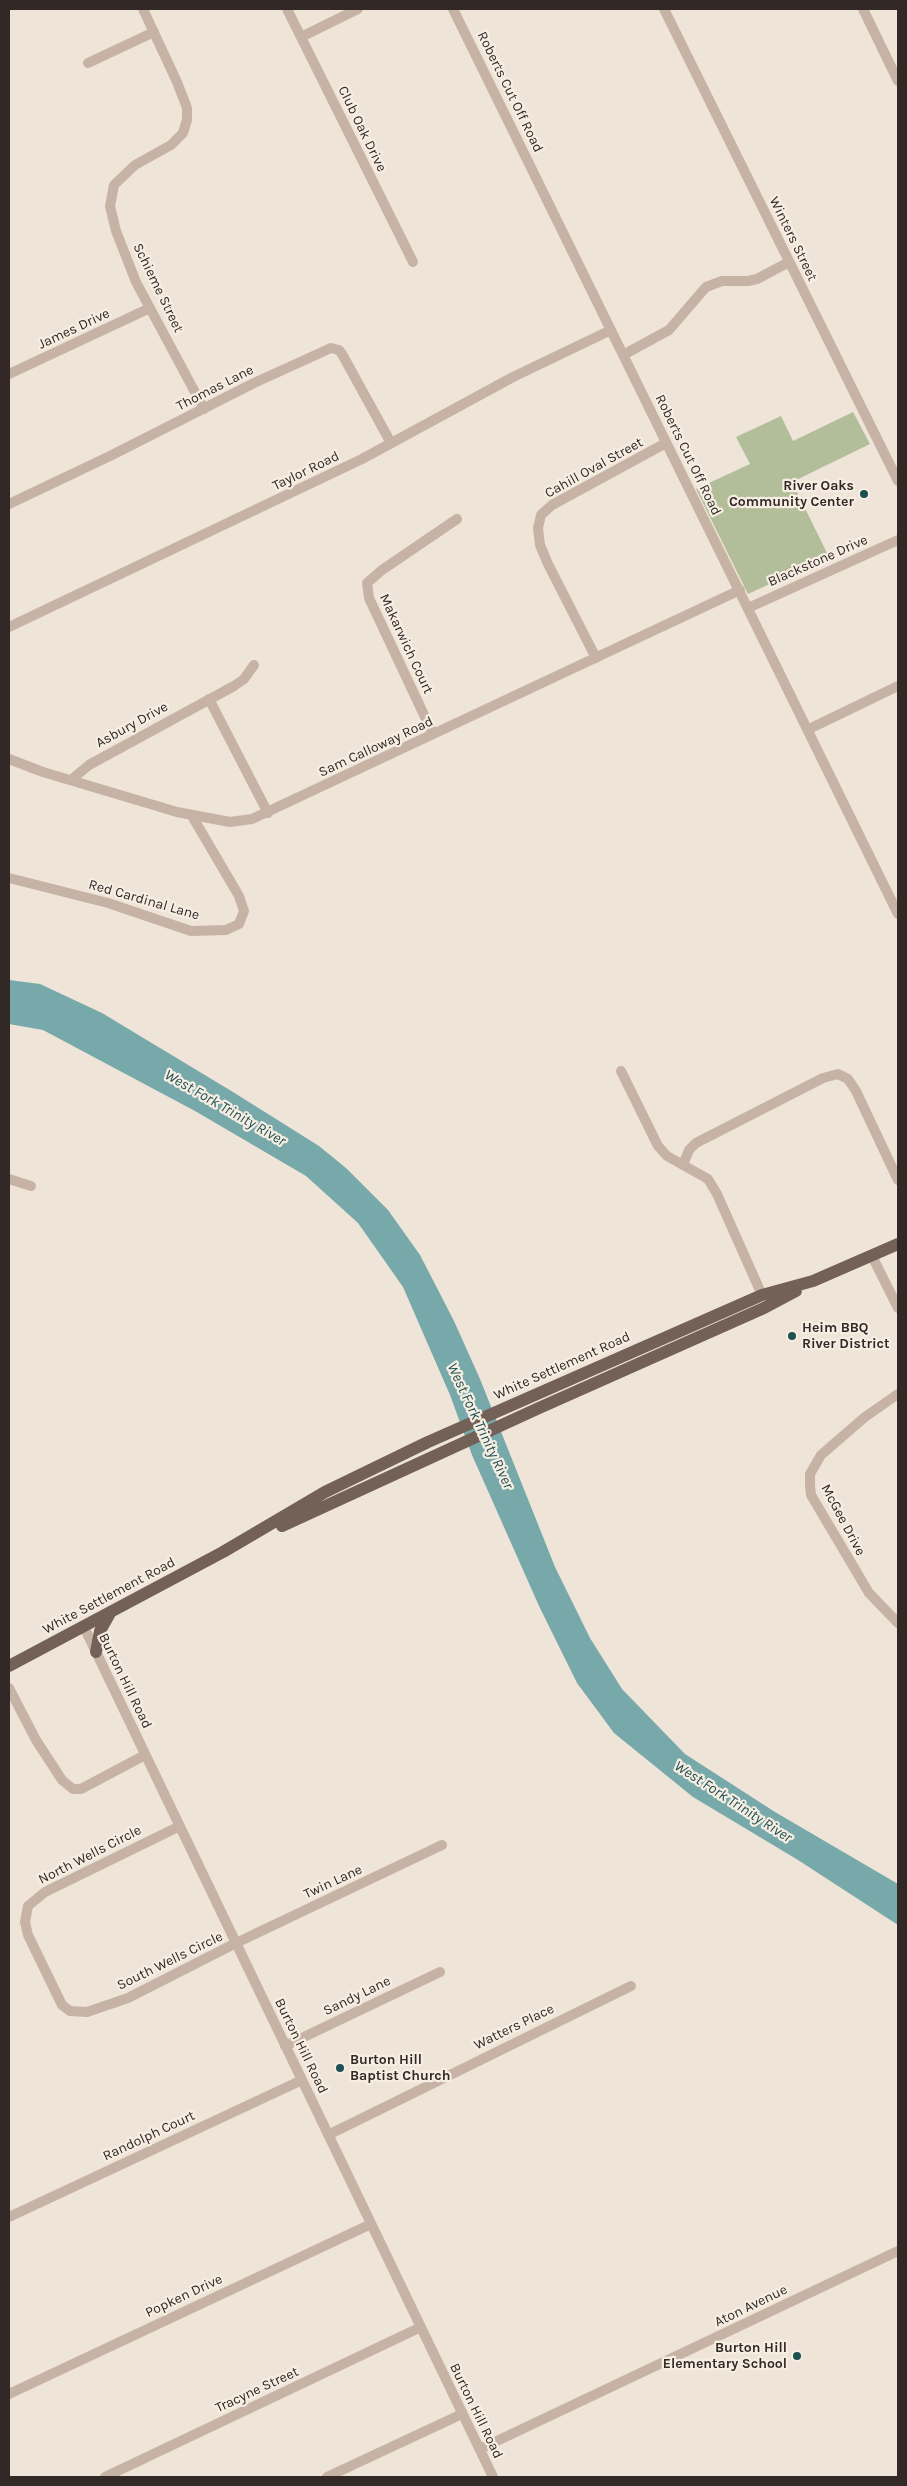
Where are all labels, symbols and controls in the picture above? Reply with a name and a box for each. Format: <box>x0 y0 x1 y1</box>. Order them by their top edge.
street label: Roberts Cut Off Road <box>473 29 547 155</box>
street label: Club Oak Drive <box>334 83 390 175</box>
street label: Winters Street <box>765 194 821 284</box>
street label: Schieme Street <box>129 240 187 336</box>
street label: James Drive <box>36 305 112 353</box>
street label: Thomas Lane <box>174 361 256 415</box>
street label: Roberts Cut Off Road <box>651 392 725 518</box>
street label: Cahill Oval Street <box>542 434 646 502</box>
street label: Taylor Road <box>270 448 342 494</box>
place label: River Oaks Community Center <box>729 478 854 511</box>
marker: River Oaks Community Center <box>858 488 870 500</box>
street label: Blackstone Drive <box>766 531 870 591</box>
street label: Makarwich Court <box>375 591 437 697</box>
street label: Asbury Drive <box>93 698 171 752</box>
street label: Sam Calloway Road <box>316 713 436 781</box>
street label: Red Cardinal Lane <box>87 876 201 924</box>
water label: West Fork Trinity River <box>161 1066 289 1150</box>
place label: Heim BBQ River District <box>802 1320 889 1352</box>
street label: White Settlement Road <box>491 1328 633 1404</box>
marker: Heim BBQ River District <box>786 1330 798 1342</box>
water label: West Fork Trinity River <box>443 1360 517 1492</box>
street label: McGee Drive <box>817 1481 869 1559</box>
street label: White Settlement Road <box>40 1554 178 1638</box>
street label: Burton Hill Road <box>95 1631 155 1731</box>
water label: West Fork Trinity River <box>671 1757 795 1847</box>
street label: North Wells Circle <box>36 1822 144 1888</box>
street label: Twin Lane <box>301 1861 365 1903</box>
street label: South Wells Circle <box>114 1928 226 1994</box>
street label: Sandy Lane <box>321 1973 393 2019</box>
street label: Burton Hill Road <box>271 1996 331 2096</box>
street label: Watters Place <box>471 2000 557 2054</box>
place label: Burton Hill Baptist Church <box>350 2052 450 2084</box>
marker: Burton Hill Baptist Church <box>334 2062 346 2074</box>
street label: Randolph Court <box>100 2107 198 2165</box>
street label: Popken Drive <box>143 2271 225 2321</box>
street label: Aton Avenue <box>712 2281 790 2331</box>
place label: Burton Hill Elementary School <box>663 2340 787 2372</box>
marker: Burton Hill Elementary School <box>791 2350 803 2362</box>
street label: Burton Hill Road <box>446 2361 506 2461</box>
street label: Tracyne Street <box>213 2363 301 2417</box>

